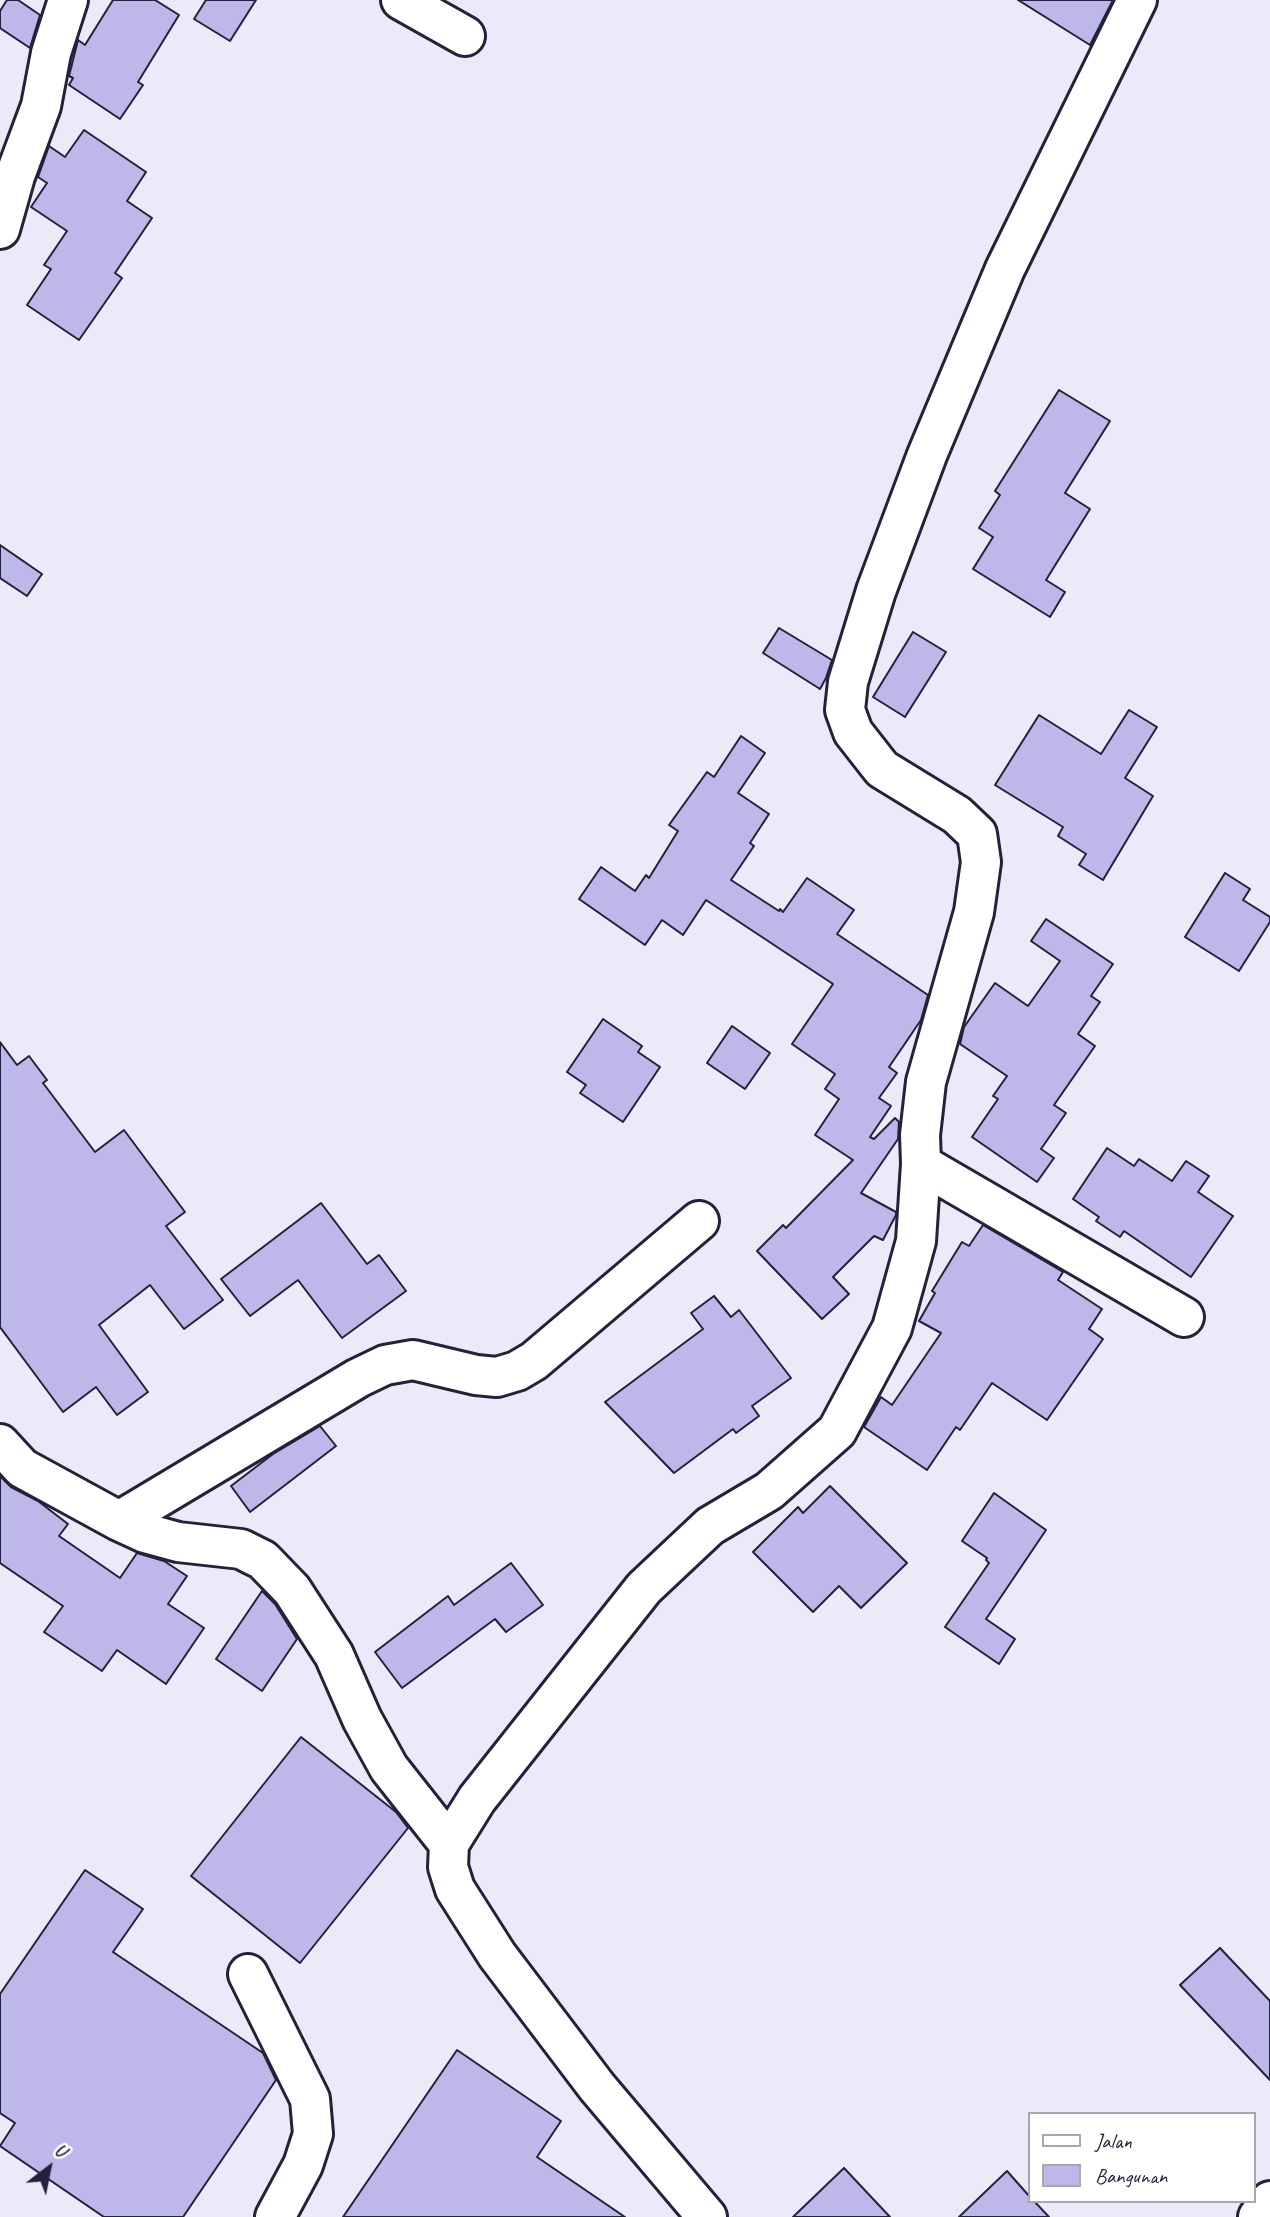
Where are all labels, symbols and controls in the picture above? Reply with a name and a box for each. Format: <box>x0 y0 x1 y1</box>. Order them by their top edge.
legend <box>1028 2112 1256 2203</box>
text: Jalan <box>1095 2128 1132 2154</box>
north arrow <box>14 2133 84 2203</box>
text: U <box>50 2138 70 2163</box>
text: Bangunan <box>1095 2163 1167 2189</box>

